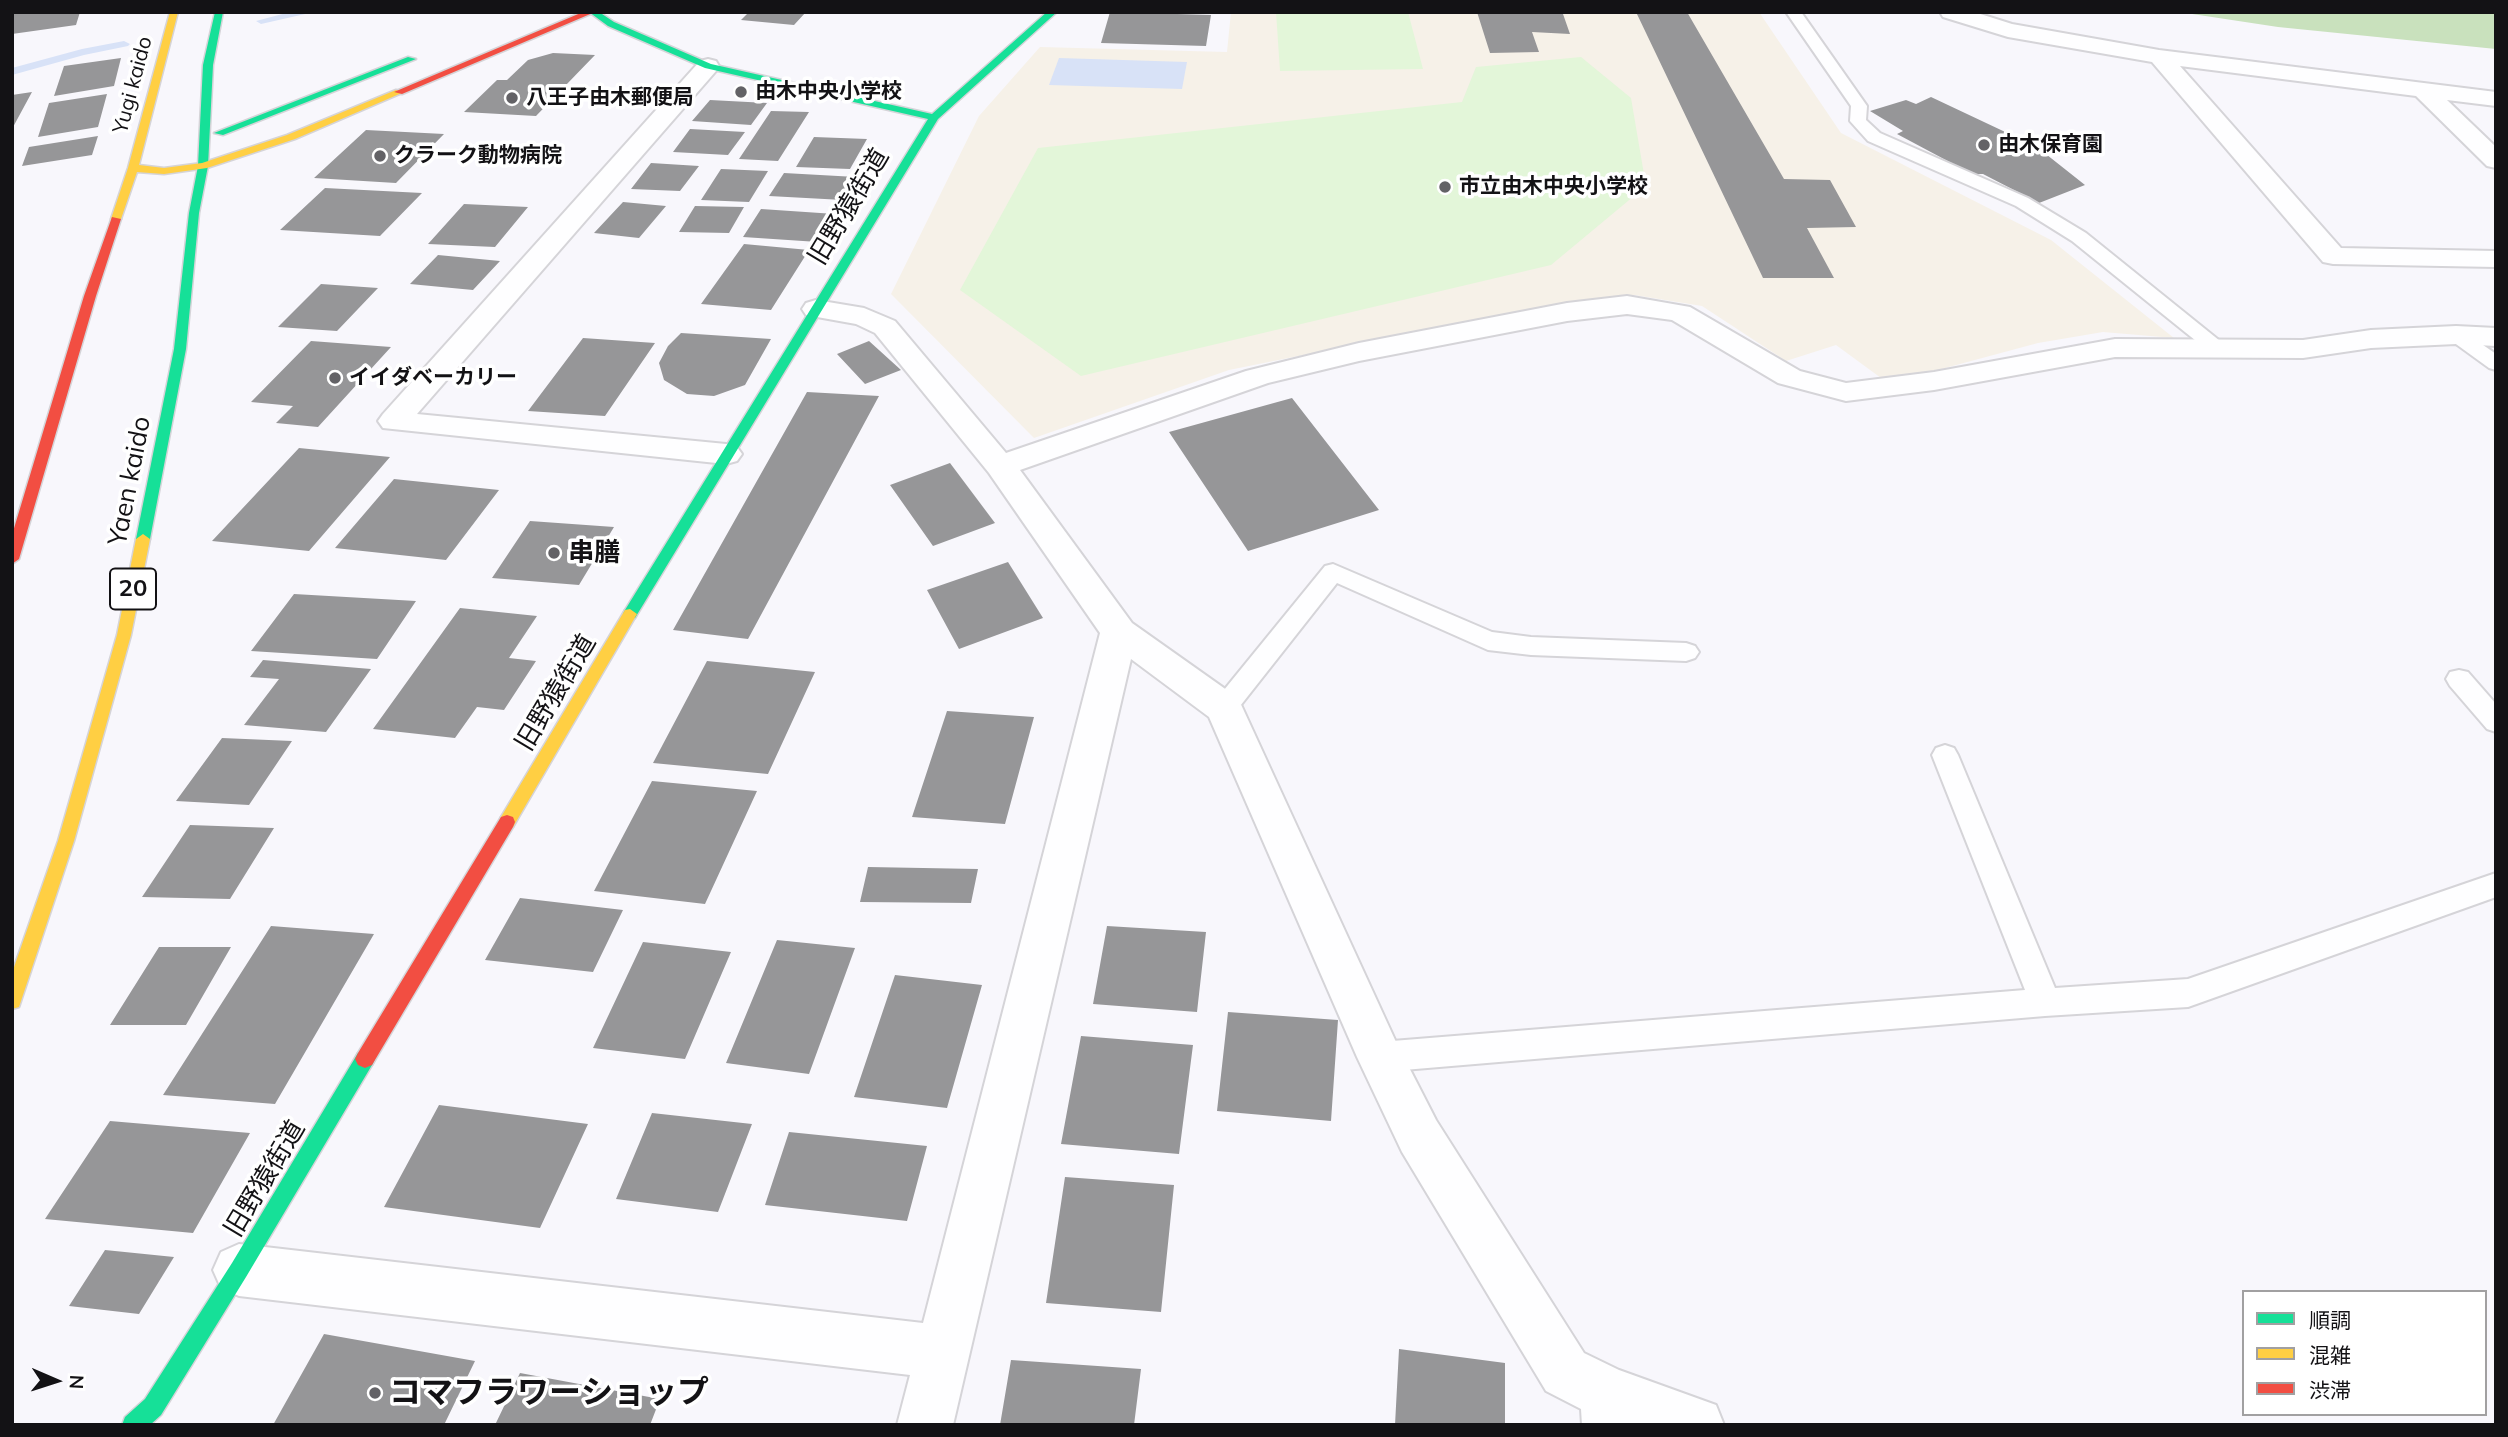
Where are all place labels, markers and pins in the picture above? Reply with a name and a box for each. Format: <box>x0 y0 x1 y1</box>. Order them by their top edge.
place label: 由木中央小学校 <box>755 79 902 105</box>
marker: 由木中央小学校 <box>733 84 749 100</box>
place label: 八王子由木郵便局 <box>526 85 694 111</box>
marker: 八王子由木郵便局 <box>504 90 520 106</box>
place label: 由木保育園 <box>1998 132 2103 158</box>
marker: 由木保育園 <box>1976 137 1992 153</box>
place label: クラーク動物病院 <box>394 143 562 169</box>
marker: クラーク動物病院 <box>372 148 388 164</box>
place label: 市立由木中央小学校 <box>1459 174 1648 200</box>
marker: 市立由木中央小学校 <box>1437 179 1453 195</box>
place label: イイダベーカリー <box>349 365 517 391</box>
marker: イイダベーカリー <box>327 370 343 386</box>
place label: 串膳 <box>568 537 620 569</box>
marker: 串膳 <box>546 545 562 561</box>
place label: コマフラワーショップ <box>389 1374 709 1412</box>
marker: コマフラワーショップ <box>367 1385 383 1401</box>

